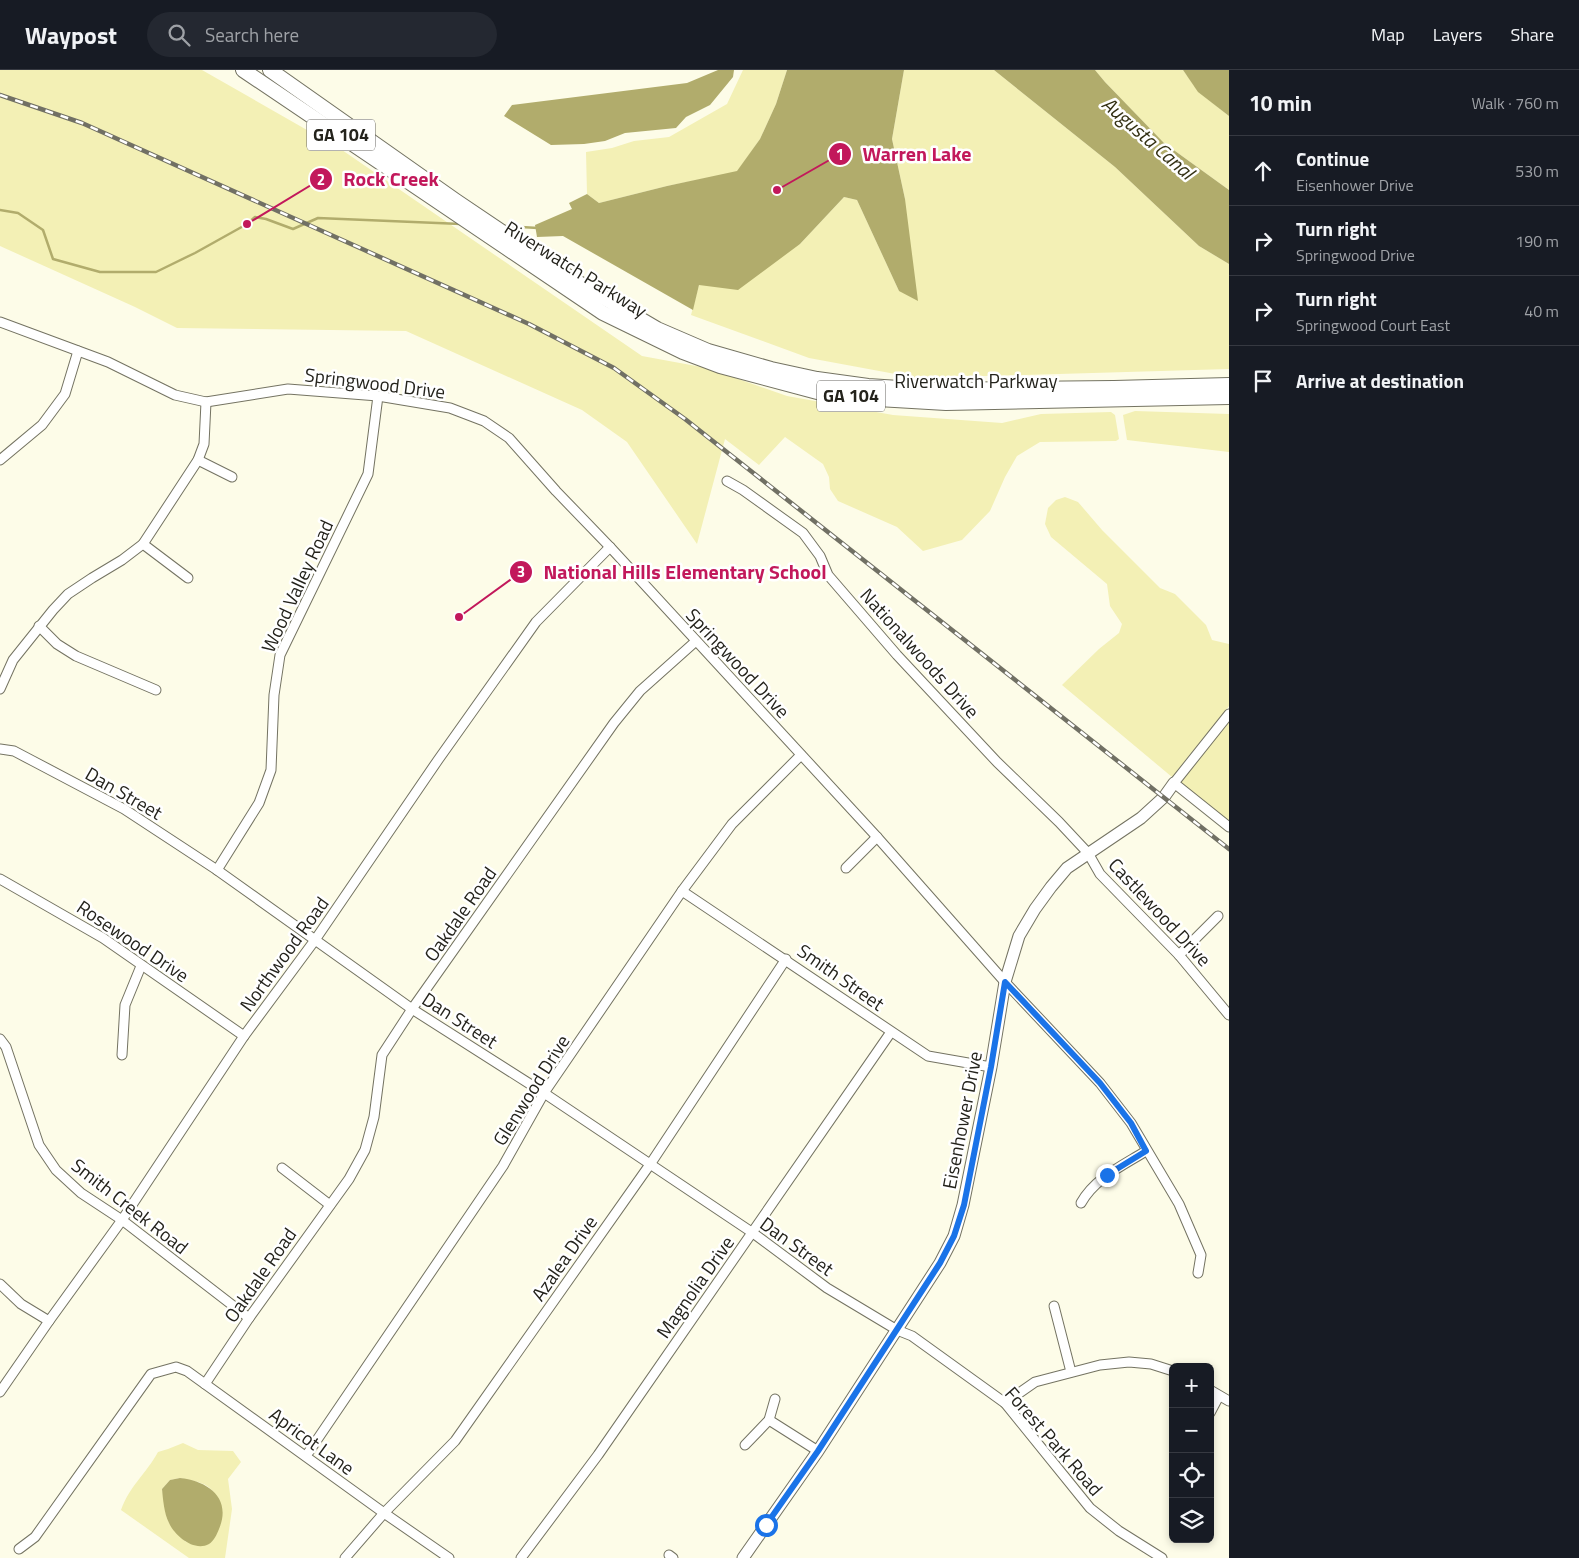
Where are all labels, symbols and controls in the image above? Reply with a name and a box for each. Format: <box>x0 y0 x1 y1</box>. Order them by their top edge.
search box <box>147 12 497 57</box>
text: Waypost <box>25 17 117 53</box>
text: Search here <box>205 20 299 49</box>
icon: search <box>165 21 193 49</box>
text: Map <box>1371 21 1405 48</box>
text: Layers <box>1433 21 1482 48</box>
text: Share <box>1510 21 1554 48</box>
text: 10 min <box>1249 87 1312 119</box>
water label: Augusta Canal <box>1095 89 1203 188</box>
text: Walk · 760 m <box>1471 91 1559 115</box>
road number: GA 104 <box>307 120 375 150</box>
callout: Warren Lake <box>828 137 982 172</box>
text: Warren Lake <box>862 138 972 169</box>
text: 1 <box>836 143 844 166</box>
text: Continue <box>1296 144 1369 173</box>
icon: ahead <box>1249 157 1277 185</box>
text: 530 m <box>1515 159 1559 183</box>
callout: Rock Creek <box>309 162 449 197</box>
text: Rock Creek <box>343 163 439 194</box>
text: 2 <box>317 168 325 191</box>
text: Eisenhower Drive <box>1296 173 1414 197</box>
street label: Riverwatch Parkway <box>499 213 653 324</box>
text: Turn right <box>1296 214 1377 243</box>
icon: right <box>1249 227 1277 255</box>
text: 190 m <box>1515 229 1559 253</box>
text: Springwood Drive <box>1296 243 1415 267</box>
text: Turn right <box>1296 284 1377 313</box>
icon: right <box>1249 297 1277 325</box>
text: 40 m <box>1524 299 1559 323</box>
text: Springwood Court East <box>1296 313 1450 337</box>
street label: Springwood Drive <box>303 360 447 406</box>
street label: Riverwatch Parkway <box>894 366 1058 395</box>
text: Arrive at destination <box>1296 366 1464 395</box>
icon: arrive <box>1249 367 1277 395</box>
road number: GA 104 <box>817 380 885 412</box>
street label: Wood Valley Road <box>253 515 340 657</box>
callout: National Hills Elementary School <box>508 555 836 590</box>
text: National Hills Elementary School <box>543 556 827 587</box>
text: 3 <box>517 560 525 583</box>
street label: Nationalwoods Drive <box>854 581 987 724</box>
street label: Springwood Drive <box>680 601 797 724</box>
street label: Dan Street <box>80 759 169 827</box>
street label: Castlewood Drive <box>1102 851 1219 973</box>
street label: Oakdale Road <box>416 860 503 967</box>
street label: Northwood Road <box>232 890 335 1017</box>
street label: Rosewood Drive <box>71 892 195 989</box>
street label: Smith Street <box>792 936 891 1017</box>
street label: Dan Street <box>417 984 504 1055</box>
street label: Glenwood Drive <box>485 1029 576 1151</box>
street label: Eisenhower Drive <box>934 1049 989 1191</box>
street label: Smith Creek Road <box>66 1151 195 1261</box>
route end <box>1096 1164 1119 1187</box>
street label: Azalea Drive <box>523 1209 604 1306</box>
street label: Dan Street <box>754 1209 841 1283</box>
street label: Oakdale Road <box>216 1221 303 1328</box>
street label: Magnolia Drive <box>648 1230 741 1344</box>
map controls <box>1169 1363 1214 1543</box>
button: + <box>1169 1363 1214 1408</box>
street label: Forest Park Road <box>998 1379 1110 1502</box>
street label: Apricot Lane <box>264 1400 361 1482</box>
button: − <box>1169 1408 1214 1453</box>
button: locate <box>1169 1453 1214 1498</box>
button: layers <box>1169 1498 1214 1543</box>
route start <box>755 1514 778 1537</box>

